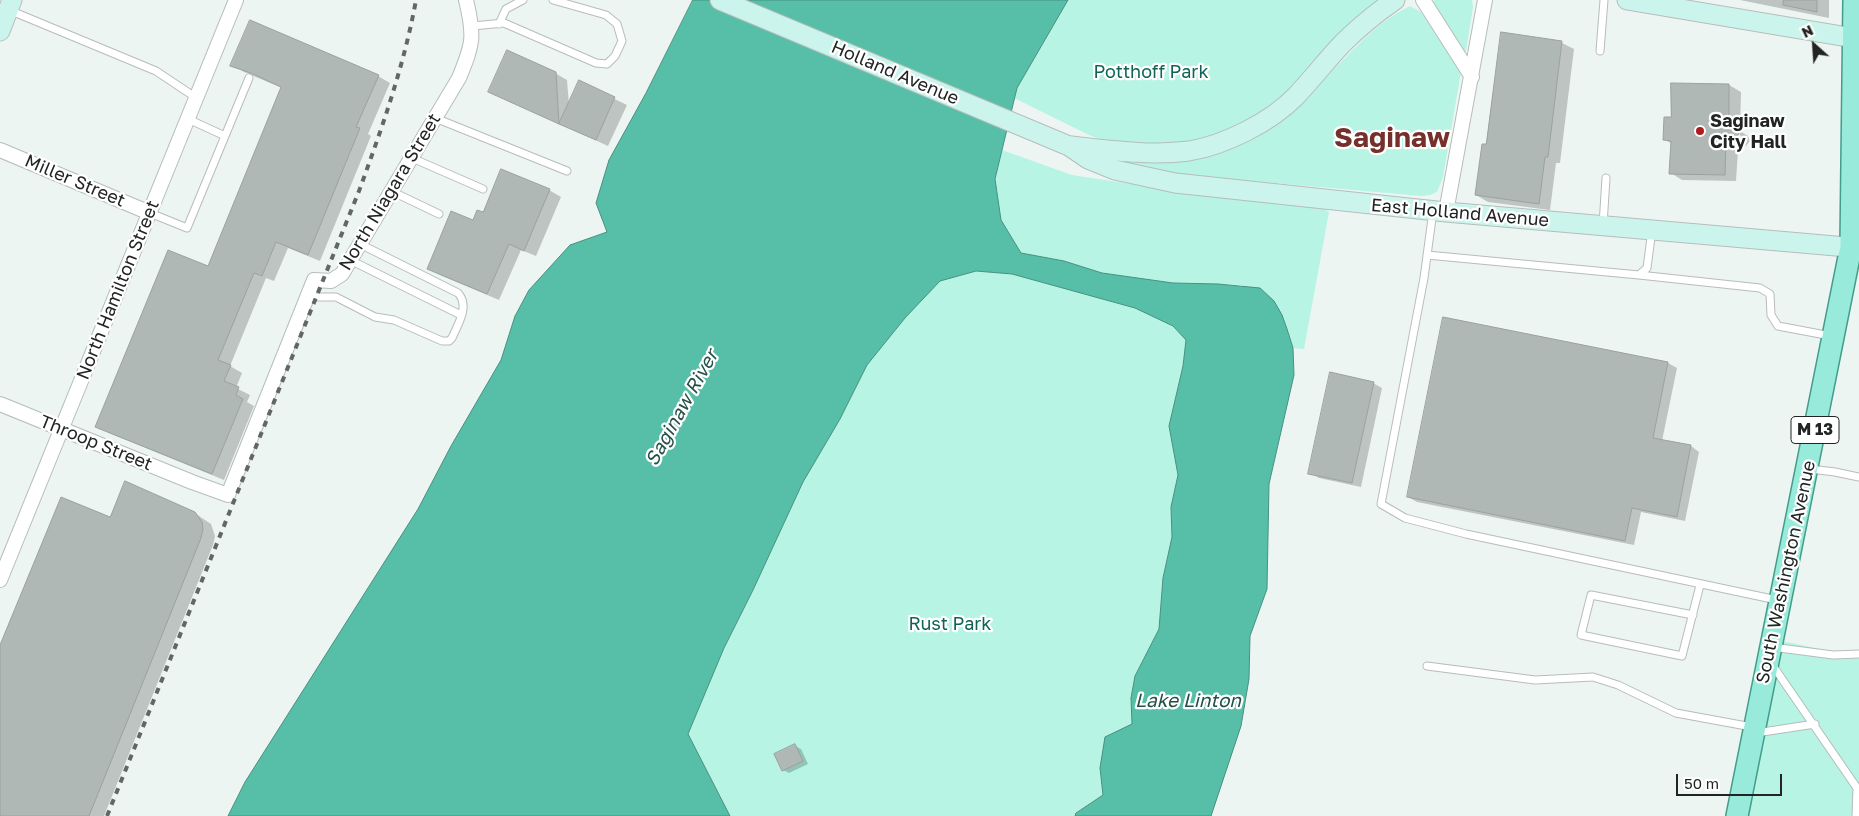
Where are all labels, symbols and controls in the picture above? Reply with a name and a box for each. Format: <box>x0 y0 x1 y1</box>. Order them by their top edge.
north arrow <box>1789 20 1839 70</box>
text: N <box>1799 21 1816 41</box>
street label: Holland Avenue <box>828 36 962 110</box>
park label: Potthoff Park <box>1093 61 1209 83</box>
street label: North Niagara Street <box>335 110 445 274</box>
place label: Saginaw City Hall <box>1710 110 1787 152</box>
district label: Saginaw <box>1334 121 1450 155</box>
marker: Saginaw City Hall <box>1694 125 1706 137</box>
street label: Miller Street <box>22 150 128 212</box>
street label: East Holland Avenue <box>1370 194 1550 232</box>
street label: North Hamilton Street <box>72 197 164 383</box>
water label: Saginaw River <box>641 346 723 470</box>
street label: Throop Street <box>37 411 155 475</box>
road number: M 13 <box>1791 416 1839 444</box>
street label: South Washington Avenue <box>1752 459 1820 685</box>
park label: Rust Park <box>909 613 991 635</box>
water label: Lake Linton <box>1135 690 1241 712</box>
scale bar <box>1679 764 1785 796</box>
text: 50 m <box>1684 774 1719 792</box>

